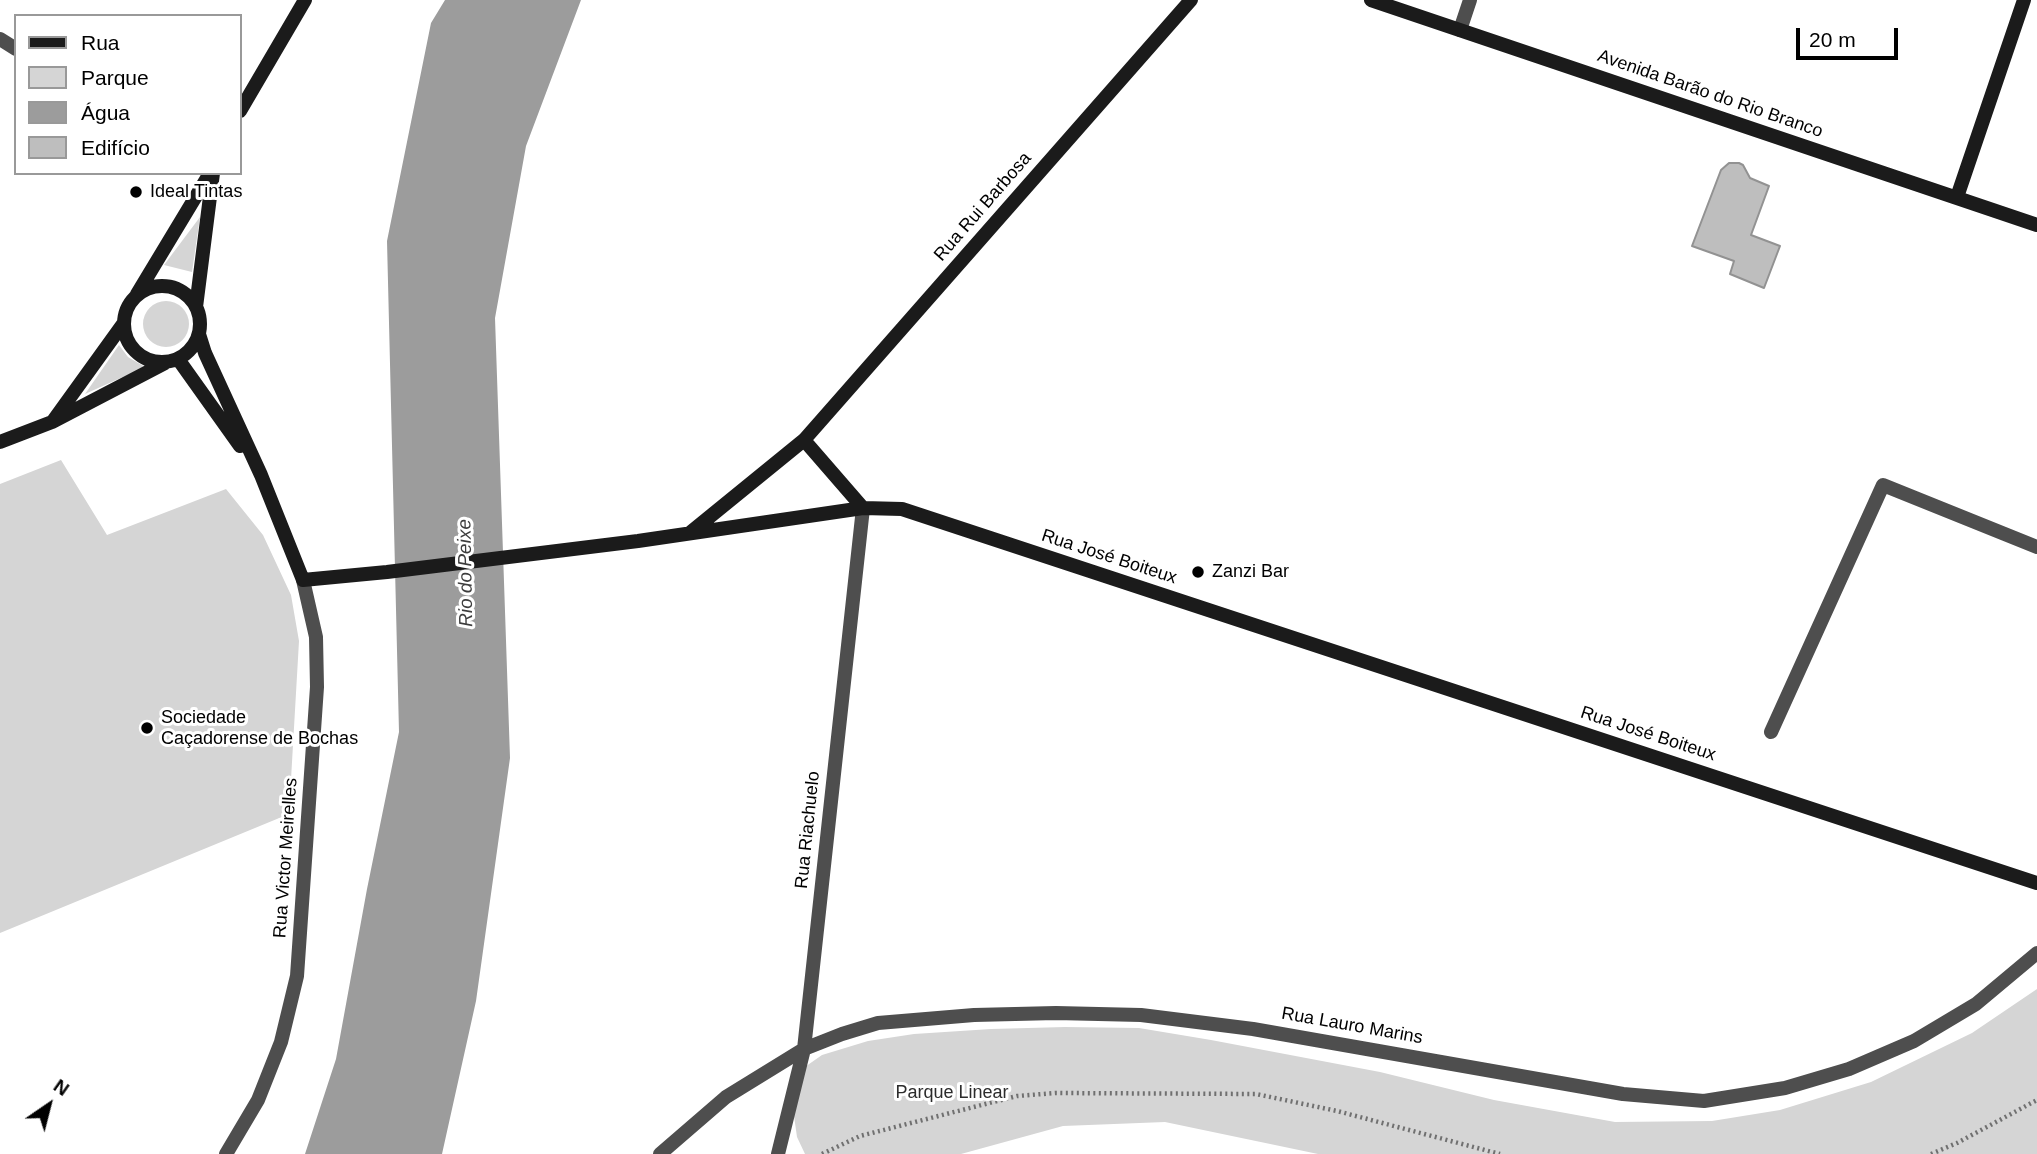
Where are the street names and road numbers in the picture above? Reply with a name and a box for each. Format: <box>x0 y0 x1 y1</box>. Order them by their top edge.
street label: Avenida Barão do Rio Branco <box>1595 45 1825 143</box>
street label: Rua Rui Barbosa <box>930 148 1036 266</box>
street label: Rua José Boiteux <box>1039 525 1179 589</box>
street label: Rua José Boiteux <box>1578 702 1718 766</box>
street label: Rua Riachuelo <box>791 770 825 890</box>
street label: Rua Victor Meirelles <box>270 777 302 939</box>
street label: Rua Lauro Marins <box>1280 1003 1424 1049</box>

